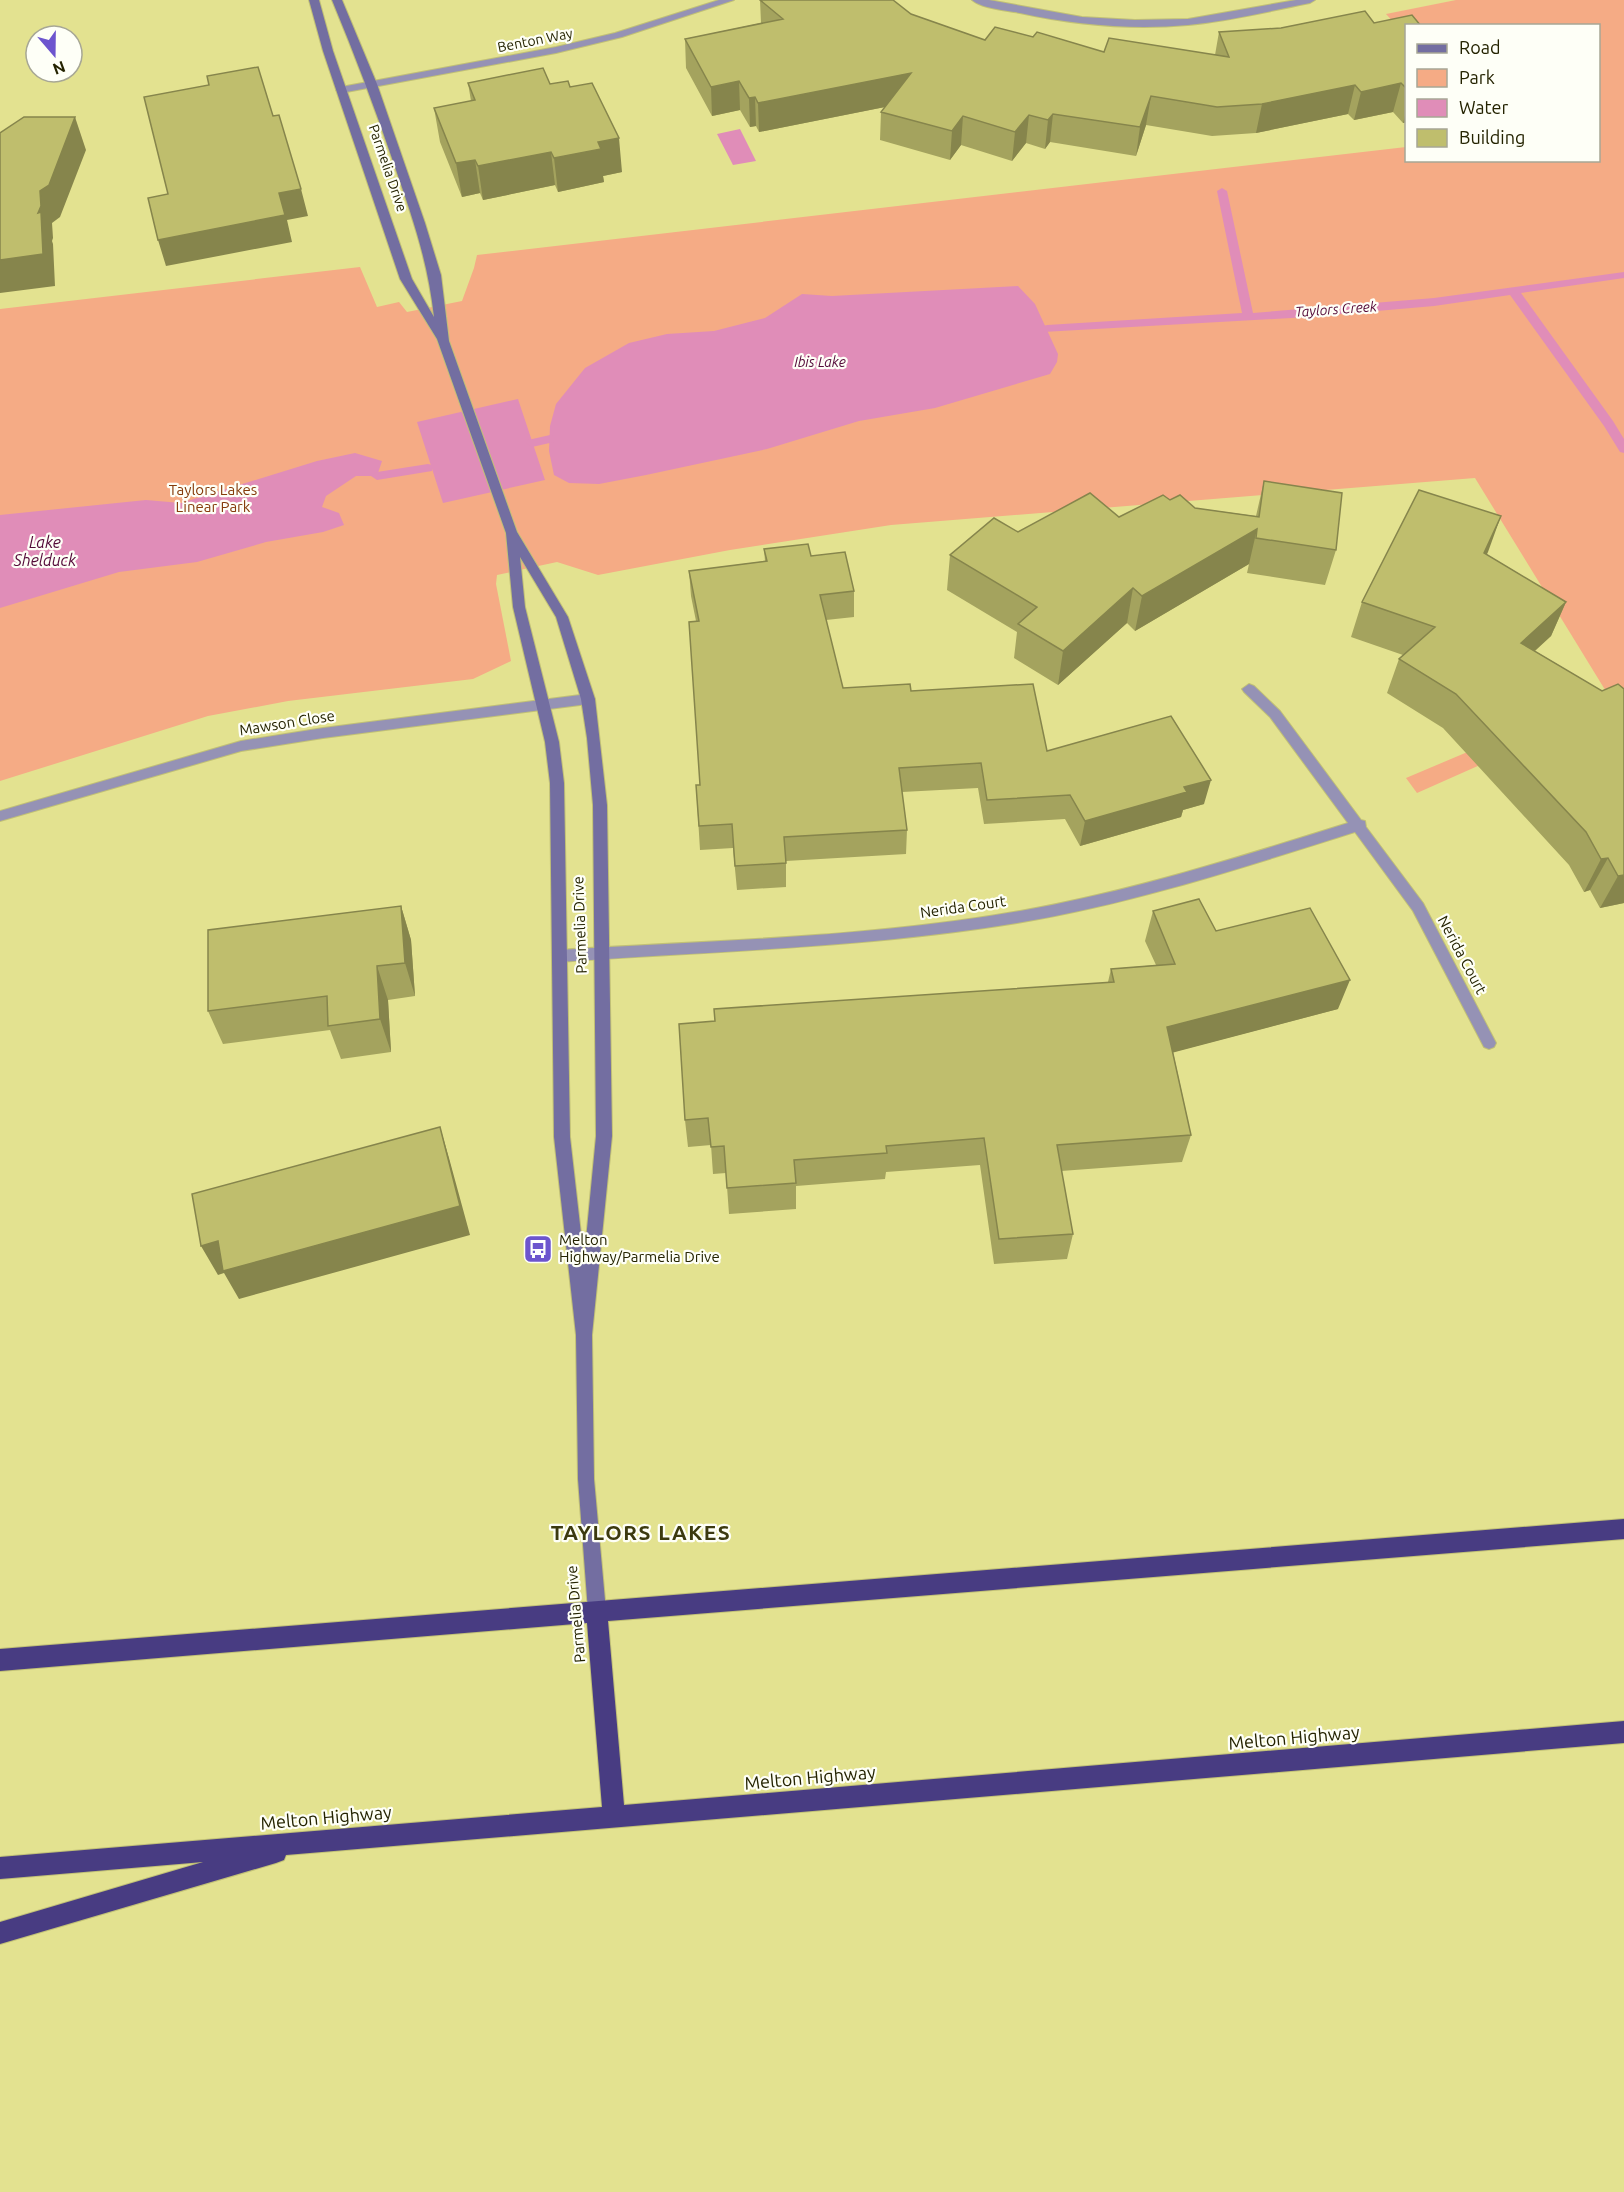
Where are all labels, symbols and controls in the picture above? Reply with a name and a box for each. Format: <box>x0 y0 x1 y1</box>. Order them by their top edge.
north arrow <box>24 24 84 84</box>
legend <box>1405 24 1600 162</box>
street label: Benton Way <box>496 25 574 55</box>
text: Road <box>1459 37 1501 57</box>
text: N <box>50 58 68 79</box>
text: Park <box>1459 67 1495 87</box>
text: Water <box>1459 97 1509 117</box>
street label: Parmelia Drive <box>366 122 410 214</box>
text: Building <box>1459 127 1525 147</box>
water label: Taylors Creek <box>1294 298 1378 320</box>
water label: Ibis Lake <box>794 354 846 370</box>
park label: Taylors Lakes Linear Park <box>169 481 257 515</box>
water label: Lake Shelduck <box>13 533 77 569</box>
street label: Mawson Close <box>238 707 336 738</box>
street label: Parmelia Drive <box>569 876 590 974</box>
street label: Nerida Court <box>919 892 1007 921</box>
street label: Nerida Court <box>1435 913 1490 997</box>
place label: Melton Highway/Parmelia Drive <box>559 1231 720 1265</box>
bus stop icon: Melton Highway/Parmelia Drive <box>522 1233 554 1265</box>
district label: TAYLORS LAKES <box>551 1520 731 1544</box>
street label: Parmelia Drive <box>563 1565 588 1663</box>
street label: Melton Highway <box>1227 1721 1361 1753</box>
street label: Melton Highway <box>743 1761 877 1793</box>
street label: Melton Highway <box>259 1801 393 1833</box>

